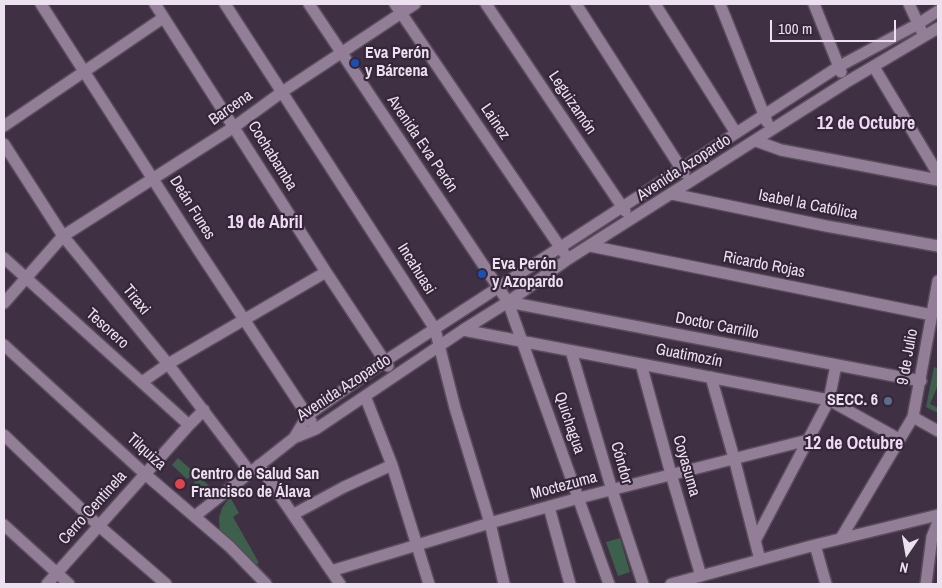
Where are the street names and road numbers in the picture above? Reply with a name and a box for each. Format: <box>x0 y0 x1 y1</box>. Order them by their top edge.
street label: Leguizamón <box>544 68 600 138</box>
street label: Barcena <box>205 86 257 130</box>
street label: Avenida Eva Perón <box>382 92 462 196</box>
street label: Lainez <box>476 100 514 144</box>
street label: Cochabamba <box>243 118 301 194</box>
street label: Avenida Azopardo <box>634 131 734 205</box>
street label: Deán Funes <box>165 173 219 243</box>
street label: Isabel la Católica <box>757 186 859 224</box>
street label: Incahuasi <box>393 240 439 298</box>
street label: Ricardo Rojas <box>721 248 807 282</box>
street label: Tiraxi <box>118 281 154 319</box>
street label: Tesorero <box>82 305 132 353</box>
street label: Doctor Carrillo <box>674 309 760 343</box>
street label: 9 de Julio <box>894 327 922 387</box>
street label: Guatimozín <box>654 340 724 372</box>
street label: Avenida Azopardo <box>294 351 394 425</box>
street label: Quichagua <box>549 390 589 456</box>
street label: Tilquiza <box>122 429 170 475</box>
street label: Coyasuma <box>668 433 704 499</box>
street label: Cóndor <box>606 440 636 486</box>
street label: Cerro Centinela <box>55 467 131 549</box>
street label: Moctezuma <box>529 468 599 504</box>

